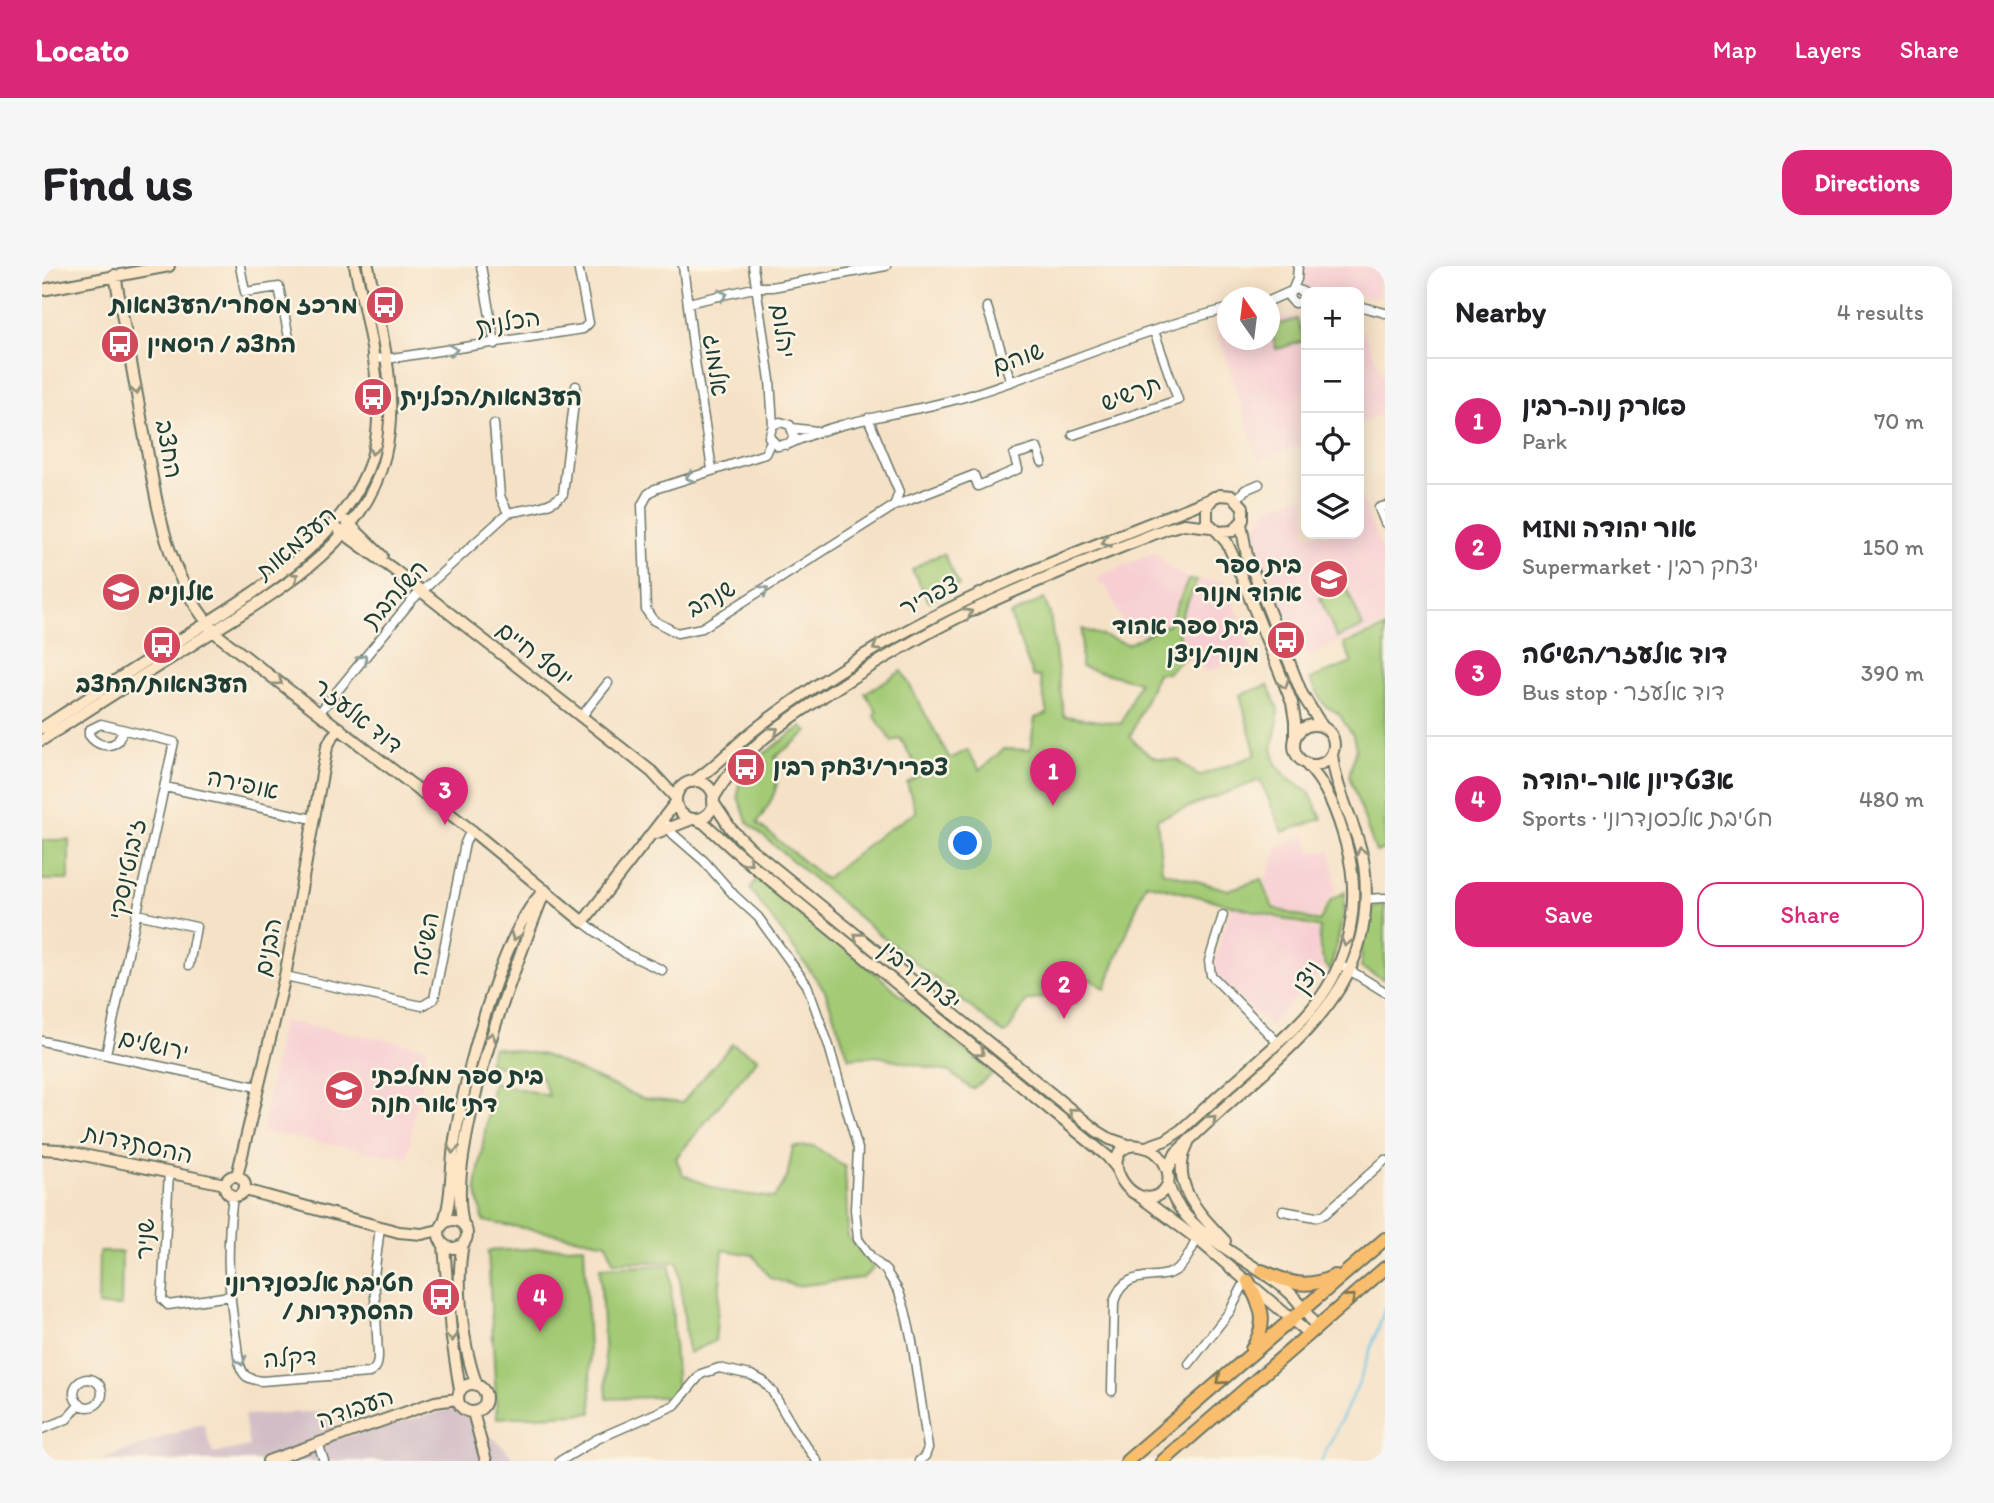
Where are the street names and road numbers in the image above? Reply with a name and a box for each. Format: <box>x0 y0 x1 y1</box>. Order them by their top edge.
street label: הכלנית <box>473 302 542 341</box>
street label: יהלום <box>765 302 802 360</box>
street label: אלמוג <box>698 332 735 398</box>
street label: שוהם <box>988 335 1048 380</box>
street label: תרשיש <box>1096 368 1165 417</box>
street label: החצב <box>150 417 189 481</box>
street label: העצמאות <box>248 500 342 587</box>
street label: השלהבת <box>356 553 434 634</box>
street label: צפריר <box>894 568 963 623</box>
street label: שנהב <box>682 573 740 622</box>
street label: יוסף חיים <box>491 615 580 693</box>
street label: דוד אלעזר <box>308 672 409 759</box>
street label: אופירה <box>204 762 282 805</box>
street label: ז'בוטינסקי <box>102 816 151 922</box>
street label: השיטה <box>404 909 445 978</box>
street label: הבנים <box>248 915 287 979</box>
street label: יצחק רבין <box>874 934 967 1017</box>
street label: ניצן <box>1285 955 1328 999</box>
street label: ירושלים <box>116 1022 192 1067</box>
street label: ההסתדרות <box>79 1117 196 1169</box>
street label: שניר <box>129 1217 160 1260</box>
street label: דקלה <box>263 1342 317 1373</box>
street label: העבודה <box>312 1381 397 1434</box>

